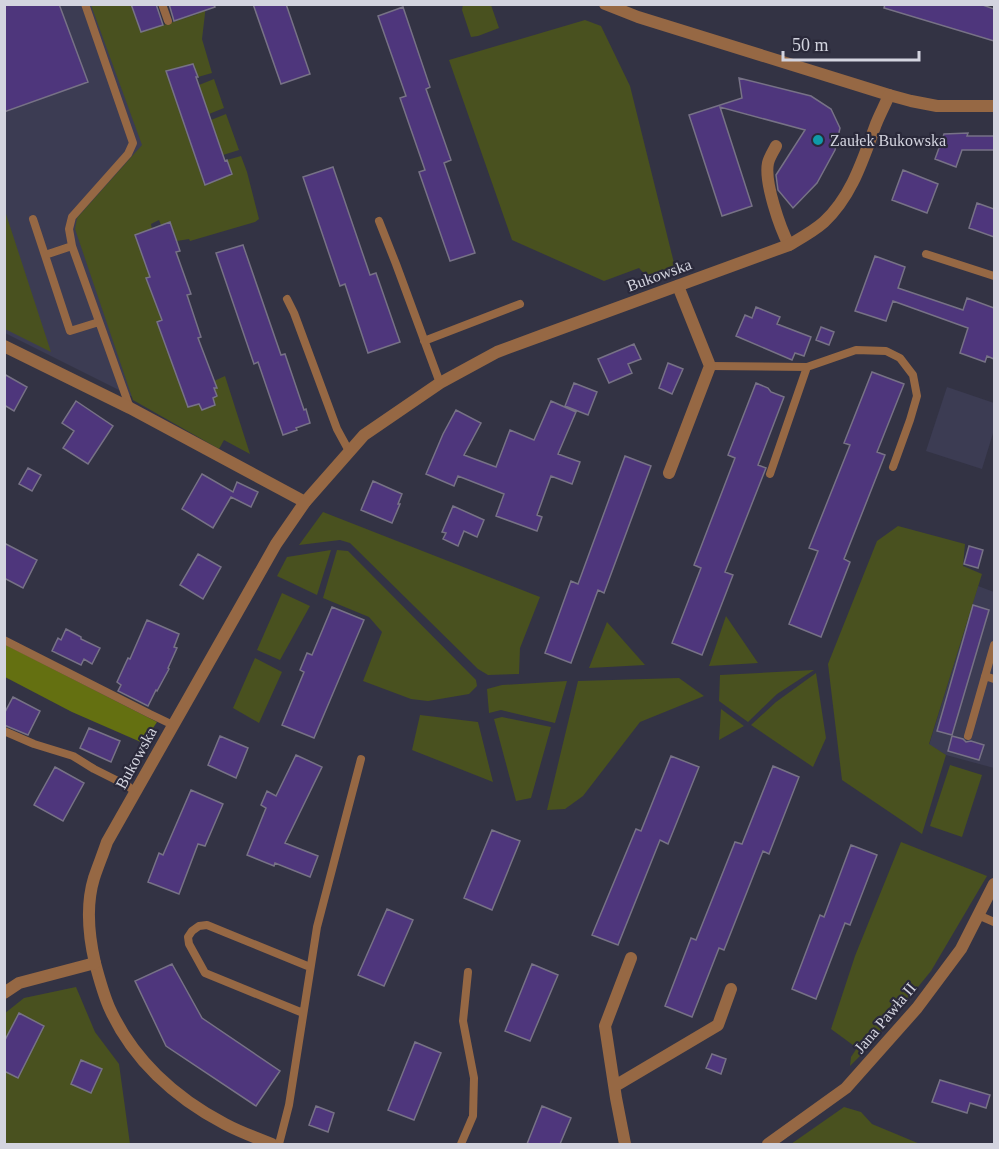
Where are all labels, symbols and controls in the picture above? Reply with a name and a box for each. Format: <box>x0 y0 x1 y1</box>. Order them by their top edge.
scale bar <box>783 24 920 62</box>
text: 50 m <box>792 35 829 55</box>
place label: Zaułek Bukowska <box>830 132 946 149</box>
marker: Zaułek Bukowska <box>811 133 825 147</box>
street label: Bukowska <box>624 255 694 295</box>
street label: Bukowska <box>112 724 160 792</box>
street label: Jana Pawła II <box>851 980 919 1056</box>

